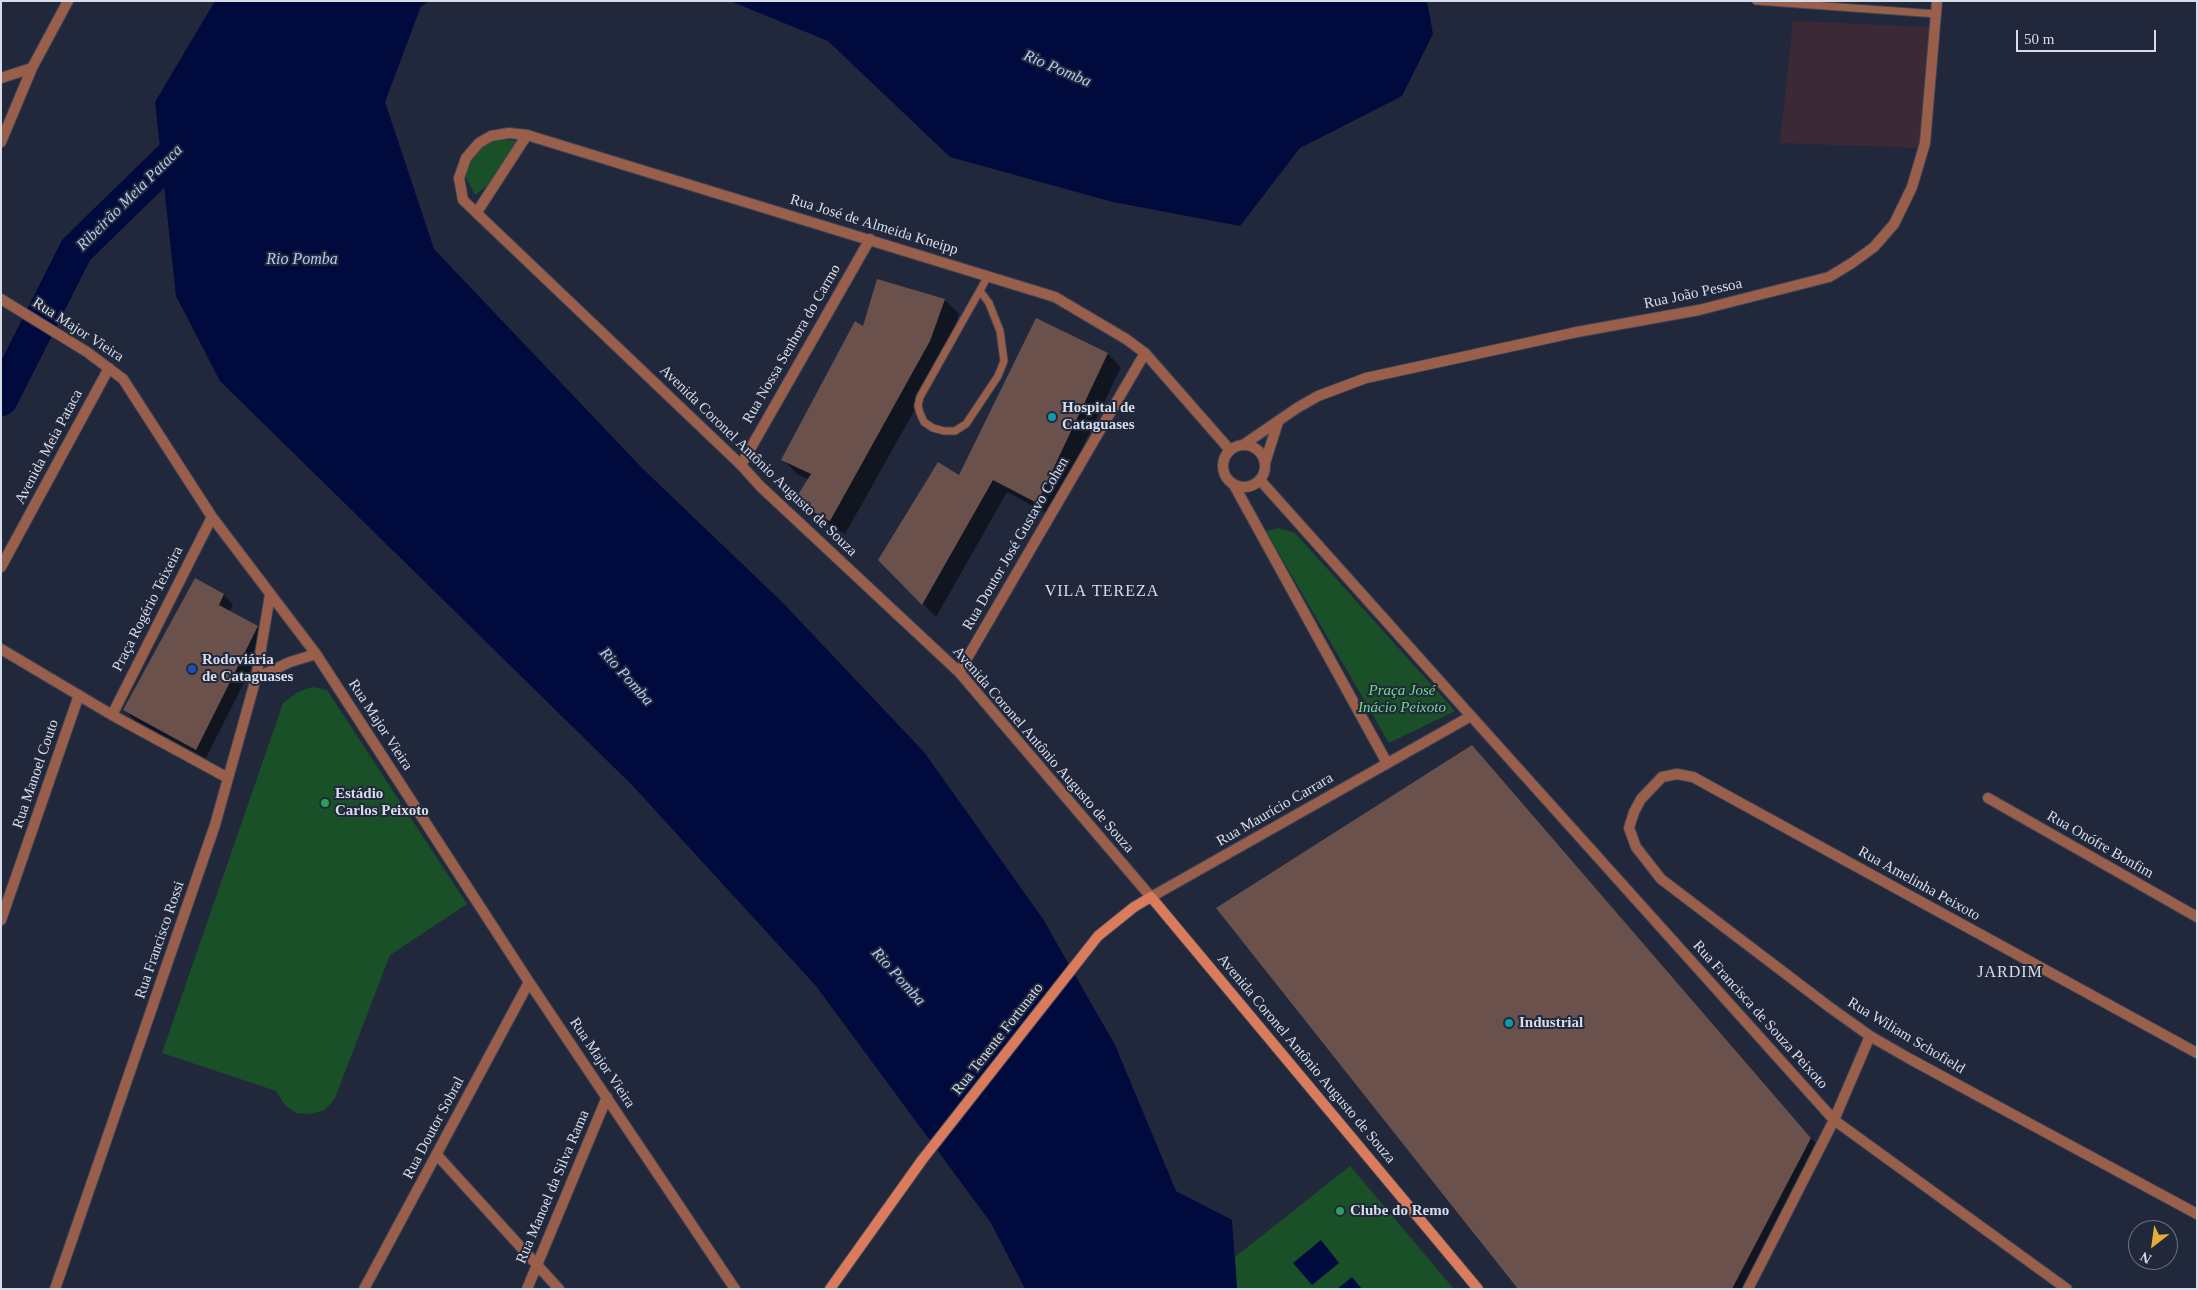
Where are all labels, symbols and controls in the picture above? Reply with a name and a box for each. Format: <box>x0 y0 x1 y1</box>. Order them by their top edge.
scale bar <box>2018 20 2158 52</box>
text: 50 m <box>2024 31 2054 47</box>
water label: Rio Pomba <box>1020 46 1094 92</box>
water label: Ribeirão Meia Pataca <box>73 141 187 255</box>
street label: Rua José de Almeida Kneipp <box>788 191 960 259</box>
water label: Rio Pomba <box>266 250 338 270</box>
street label: Rua Nossa Senhora do Carmo <box>739 261 845 427</box>
street label: Rua João Pessoa <box>1642 275 1744 313</box>
street label: Rua Major Vieira <box>29 294 127 366</box>
street label: Avenida Coronel Antônio Augusto de Souza <box>656 362 860 560</box>
street label: Avenida Meia Pataca <box>11 387 87 507</box>
place label: Hospital de Cataguases <box>1062 399 1135 434</box>
marker: Hospital de Cataguases <box>1046 411 1058 423</box>
street label: Rua Doutor José Gustavo Cohen <box>959 454 1073 634</box>
street label: Praça Rogério Teixeira <box>109 543 187 675</box>
district label: VILA TEREZA <box>1043 582 1161 602</box>
street label: Avenida Coronel Antônio Augusto de Souza <box>948 643 1138 857</box>
water label: Rio Pomba <box>595 644 657 710</box>
place label: Rodoviária de Cataguases <box>202 651 293 686</box>
marker: Rodoviária de Cataguases <box>186 663 198 675</box>
street label: Rua Major Vieira <box>344 676 416 774</box>
park label: Praça José Inácio Peixoto <box>1358 682 1446 717</box>
street label: Rua Manoel Couto <box>9 717 63 831</box>
street label: Rua Maurício Carrara <box>1214 769 1336 851</box>
place label: Estádio Carlos Peixoto <box>335 785 429 820</box>
marker: Estádio Carlos Peixoto <box>319 797 331 809</box>
street label: Rua Onófre Bonfim <box>2044 807 2156 883</box>
street label: Rua Amelinha Peixoto <box>1855 843 1983 925</box>
street label: Rua Francisco Rossi <box>131 879 189 1001</box>
street label: Rua Francisca de Souza Peixoto <box>1689 937 1831 1093</box>
water label: Rio Pomba <box>867 944 929 1010</box>
street label: Avenida Coronel Antônio Augusto de Souza <box>1213 951 1399 1167</box>
district label: JARDIM <box>1976 963 2044 983</box>
street label: Rua Tenente Fortunato <box>949 979 1047 1099</box>
street label: Rua Wiliam Schofield <box>1844 994 1968 1078</box>
street label: Rua Major Vieira <box>565 1014 639 1112</box>
place label: Industrial <box>1519 1014 1583 1032</box>
marker: Industrial <box>1503 1017 1515 1029</box>
street label: Rua Doutor Sobral <box>399 1074 469 1182</box>
street label: Rua Manoel da Silva Rama <box>512 1108 594 1266</box>
place label: Clube do Remo <box>1350 1202 1449 1220</box>
marker: Clube do Remo <box>1334 1205 1346 1217</box>
north arrow <box>2128 1220 2178 1270</box>
text: N <box>2138 1249 2154 1267</box>

